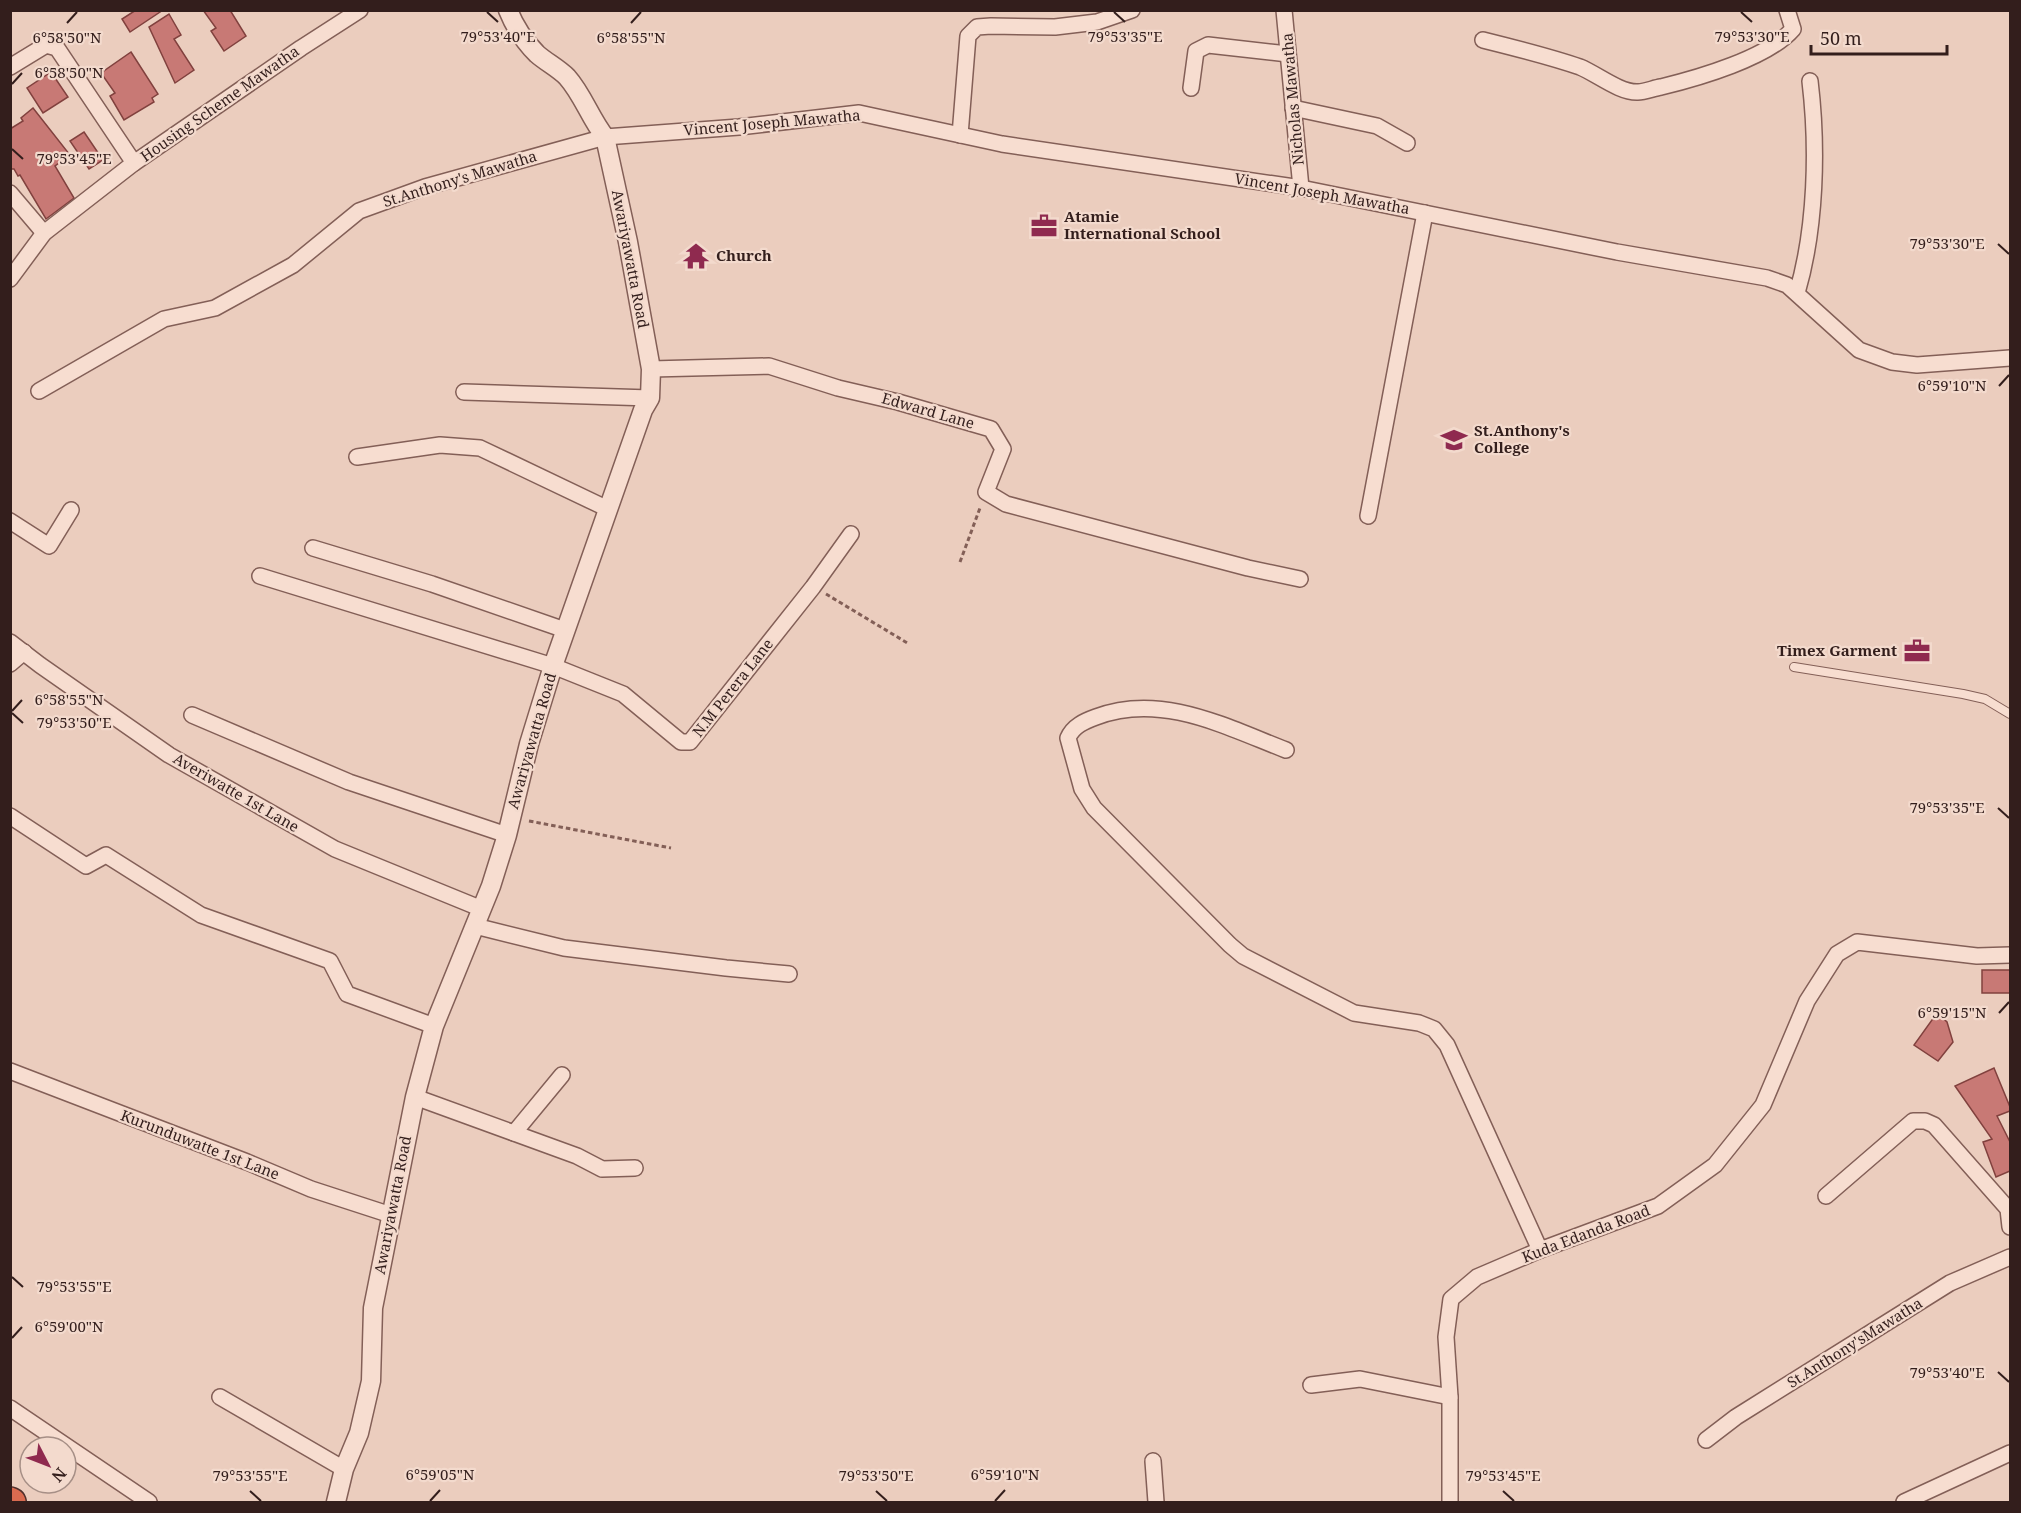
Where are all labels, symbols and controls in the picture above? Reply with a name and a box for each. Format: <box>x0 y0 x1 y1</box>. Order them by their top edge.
scale bar <box>1811 18 1948 56</box>
text: 79°53'40"E <box>460 26 536 46</box>
text: 79°53'35"E <box>1087 26 1163 46</box>
text: 79°53'30"E <box>1714 26 1790 46</box>
text: 50 m <box>1820 26 1862 50</box>
text: 6°58'50"N <box>33 27 102 47</box>
text: 6°58'55"N <box>597 27 666 47</box>
street label: Nicholas Mawatha <box>1276 32 1308 166</box>
street label: Housing Scheme Mawatha <box>136 41 303 166</box>
text: 6°58'50"N <box>35 62 104 82</box>
street label: Vincent Joseph Mawatha <box>683 104 861 140</box>
street label: St.Anthony's Mawatha <box>380 145 539 211</box>
text: 79°53'45"E <box>36 148 112 168</box>
street label: Vincent Joseph Mawatha <box>1233 168 1411 218</box>
street label: Awariyawatta Road <box>608 188 654 330</box>
place label: Atamie International School <box>1064 206 1221 243</box>
office icon: Atamie International School <box>1029 211 1059 241</box>
text: 79°53'30"E <box>1909 233 1985 253</box>
temple icon: Church <box>681 241 711 271</box>
place label: Church <box>716 245 772 265</box>
text: 6°59'10"N <box>1918 375 1987 395</box>
street label: Edward Lane <box>880 387 977 433</box>
place label: St.Anthony's College <box>1474 420 1570 457</box>
school or university icon: St.Anthony's College <box>1439 425 1469 455</box>
street label: N.M Perera Lane <box>687 634 777 741</box>
office icon: Timex Garment <box>1902 636 1932 666</box>
place label: Timex Garment <box>1777 640 1897 660</box>
street label: Awariyawatta Road <box>502 670 560 811</box>
text: 6°58'55"N <box>35 689 104 709</box>
text: 79°53'50"E <box>36 712 112 732</box>
street label: Averiwatte 1st Lane <box>170 748 303 836</box>
text: 79°53'35"E <box>1909 797 1985 817</box>
text: 6°59'15"N <box>1918 1002 1987 1022</box>
street label: Kurunduwatte 1st Lane <box>118 1105 283 1184</box>
street label: Awariyawatta Road <box>369 1134 415 1276</box>
street label: Kuda Edanda Road <box>1519 1199 1653 1267</box>
text: 79°53'55"E <box>36 1276 112 1296</box>
street label: St.Anthony'sMawatha <box>1783 1292 1926 1392</box>
text: 6°59'00"N <box>35 1316 104 1336</box>
text: 79°53'40"E <box>1909 1362 1985 1382</box>
north arrow <box>18 1435 78 1495</box>
text: N <box>46 1463 72 1487</box>
text: 6°59'05"N <box>406 1464 475 1484</box>
text: 6°59'10"N <box>971 1464 1040 1484</box>
text: 79°53'55"E <box>212 1465 288 1485</box>
text: 79°53'50"E <box>838 1465 914 1485</box>
text: 79°53'45"E <box>1465 1465 1541 1485</box>

